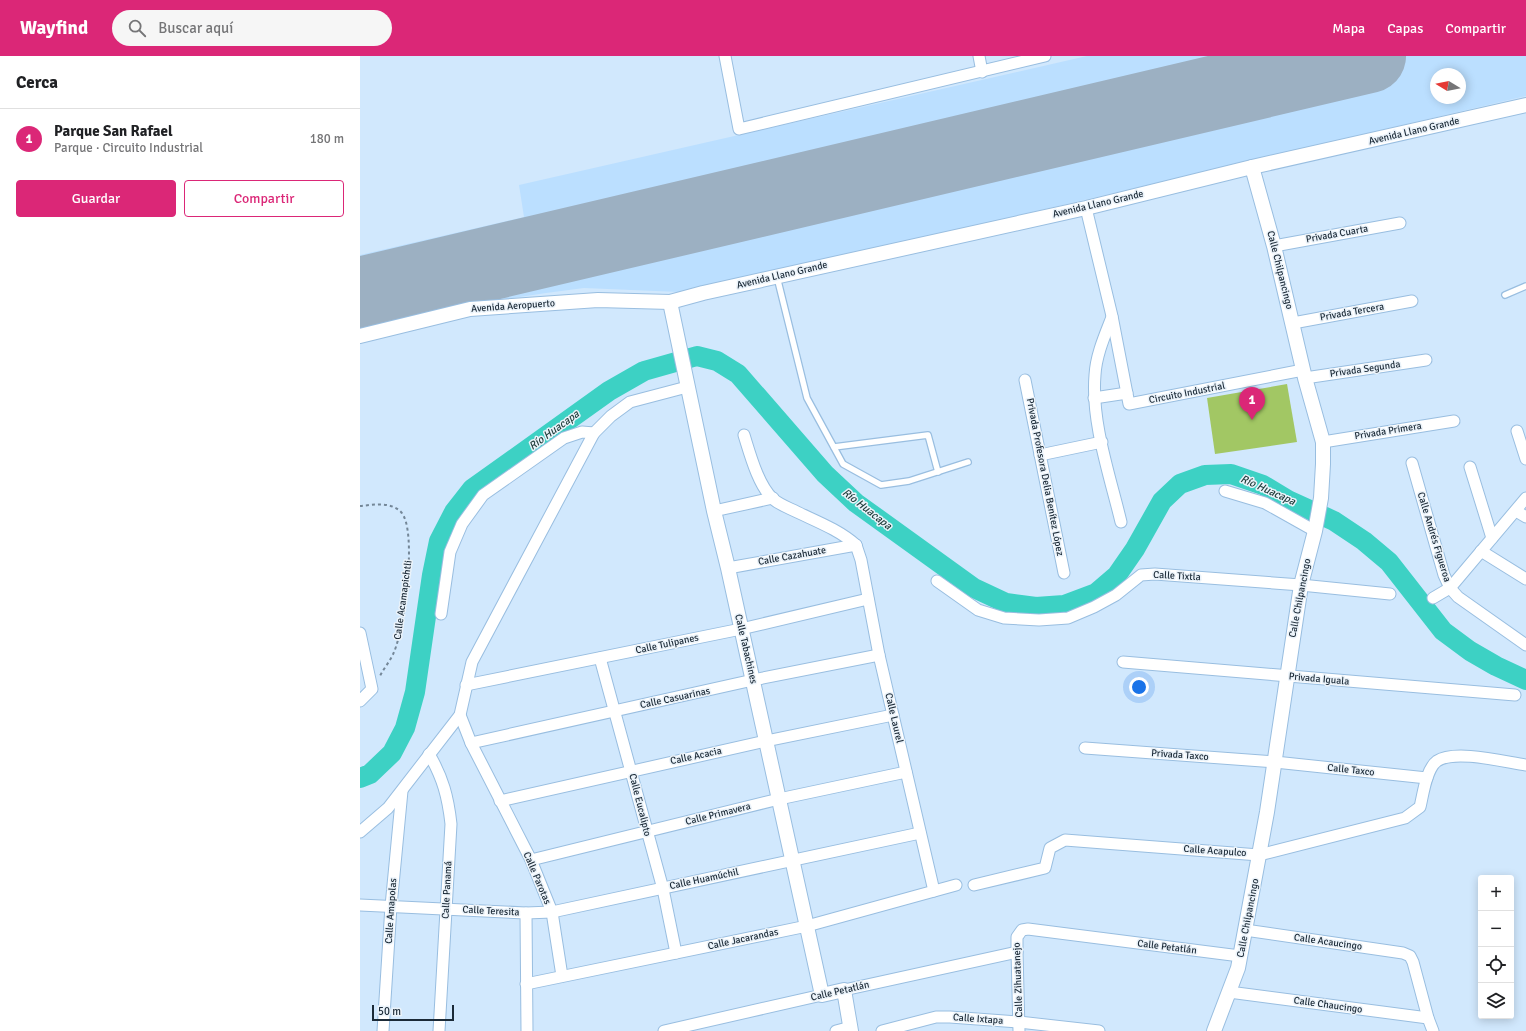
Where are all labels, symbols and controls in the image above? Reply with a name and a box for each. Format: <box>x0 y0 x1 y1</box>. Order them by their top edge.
search box <box>112 10 392 46</box>
text: Wayfind <box>20 16 88 40</box>
icon: search <box>126 17 148 39</box>
text: Buscar aquí <box>158 19 233 37</box>
text: Mapa <box>1332 20 1365 37</box>
text: Capas <box>1387 20 1423 37</box>
text: Compartir <box>1445 20 1506 37</box>
north arrow <box>1430 68 1466 104</box>
text: Cerca <box>16 72 58 93</box>
street label: Avenida Llano Grande <box>1367 115 1461 147</box>
text: Parque San Rafael <box>54 122 173 140</box>
text: 1 <box>25 131 33 147</box>
text: 180 m <box>310 131 344 147</box>
text: Parque · Circuito Industrial <box>54 140 203 156</box>
button: Guardar <box>16 180 176 217</box>
button: Compartir <box>184 180 344 217</box>
street label: Avenida Llano Grande <box>1051 188 1145 220</box>
street label: Privada Cuarta <box>1305 223 1369 245</box>
street label: Calle Chilpancingo <box>1264 230 1296 310</box>
street label: Avenida Llano Grande <box>735 259 829 291</box>
street label: Avenida Aeropuerto <box>471 297 555 315</box>
street label: Privada Tercera <box>1319 300 1385 324</box>
street label: Privada Segunda <box>1329 358 1401 380</box>
street label: Circuito Industrial <box>1148 380 1226 406</box>
pin: 1 <box>1239 387 1265 420</box>
street label: Privada Profesora Delia Benítez López <box>1024 397 1066 557</box>
water label: Río Huacapa <box>526 407 582 453</box>
street label: Privada Primera <box>1354 420 1422 442</box>
water label: Río Huacapa <box>1238 472 1298 508</box>
water label: Río Huacapa <box>840 486 895 533</box>
street label: Calle Andrés Figueroa <box>1415 491 1453 583</box>
street label: Calle Cazahuate <box>757 544 827 568</box>
street label: Calle Chilpancingo <box>1286 557 1314 639</box>
street label: Calle Acamapichtli <box>391 560 415 640</box>
street label: Calle Tixtla <box>1153 569 1201 583</box>
street label: Calle Tabachines <box>732 613 760 686</box>
street label: Calle Tulipanes <box>634 631 700 657</box>
street label: Privada Iguala <box>1288 670 1350 688</box>
your location <box>1129 677 1149 697</box>
street label: Calle Casuarinas <box>639 685 712 711</box>
street label: Calle Laurel <box>882 692 906 744</box>
street label: Calle Acacia <box>669 745 723 767</box>
street label: Privada Taxco <box>1151 747 1209 763</box>
street label: Calle Taxco <box>1327 762 1375 778</box>
street label: Calle Eucalipto <box>626 772 654 838</box>
street label: Calle Primavera <box>684 800 752 828</box>
street label: Calle Acapulco <box>1183 843 1247 859</box>
street label: Calle Parotas <box>521 850 554 907</box>
street label: Calle Panamá <box>439 861 455 919</box>
street label: Calle Huamúchil <box>668 866 740 892</box>
map controls <box>1478 875 1514 1019</box>
button: + <box>1478 875 1514 911</box>
street label: Calle Amapolas <box>383 877 399 944</box>
street label: Calle Chilpancingo <box>1234 877 1262 959</box>
street label: Calle Teresita <box>462 904 520 918</box>
button: − <box>1478 911 1514 947</box>
street label: Calle Jacarandas <box>707 926 780 952</box>
street label: Calle Acaucingo <box>1293 931 1363 953</box>
street label: Calle Petatlán <box>1137 937 1197 957</box>
street label: Calle Zihuatanejo <box>1011 942 1025 1018</box>
button: locate <box>1478 947 1514 983</box>
street label: Calle Petatlán <box>810 978 870 1004</box>
button: layers <box>1478 983 1514 1019</box>
street label: Calle Chaucingo <box>1293 994 1363 1016</box>
scale bar <box>372 1003 454 1022</box>
text: 50 m <box>378 1005 401 1018</box>
street label: Calle Ixtapa <box>952 1011 1004 1027</box>

